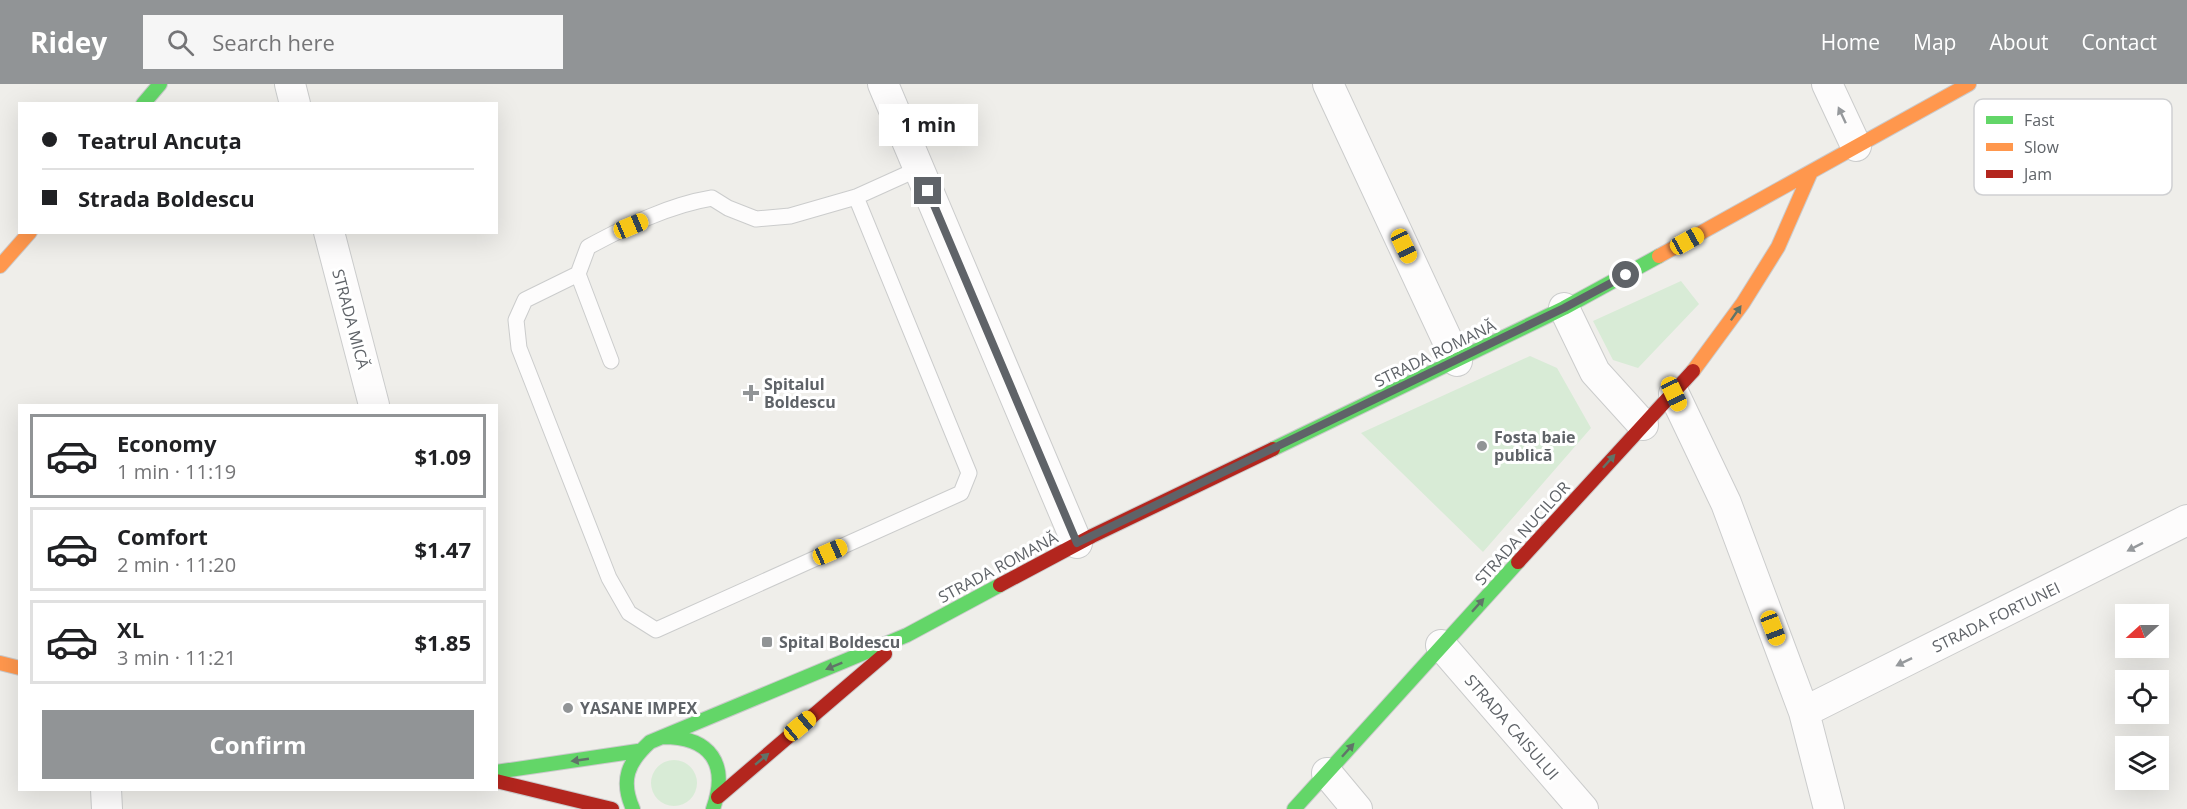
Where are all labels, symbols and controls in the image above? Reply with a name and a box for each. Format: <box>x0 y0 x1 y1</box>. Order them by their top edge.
search box <box>143 15 563 69</box>
text: Ridey <box>30 23 107 61</box>
icon: search <box>164 26 197 59</box>
text: Search here <box>212 27 335 57</box>
text: Home <box>1821 28 1880 56</box>
text: Map <box>1913 28 1956 56</box>
text: About <box>1989 28 2049 56</box>
text: Contact <box>2082 28 2157 56</box>
legend <box>1974 99 2172 195</box>
callout: 1 min <box>878 104 978 146</box>
one-way arrow <box>1837 107 1846 124</box>
text: Fast <box>2024 109 2055 131</box>
text: 1 min <box>901 111 956 138</box>
text: Teatrul Ancuța <box>78 125 242 155</box>
text: Slow <box>2024 136 2059 158</box>
text: Jam <box>2022 163 2052 185</box>
route end <box>914 177 941 204</box>
text: Strada Boldescu <box>78 183 255 213</box>
car <box>611 211 651 241</box>
car <box>1667 224 1707 258</box>
car <box>1388 226 1420 266</box>
route start <box>1612 261 1639 288</box>
street label: STRADA MICĂ <box>327 267 375 372</box>
one-way arrow <box>1730 305 1741 321</box>
street label: STRADA ROMANĂ <box>1371 314 1500 392</box>
place label: Spitalul Boldescu <box>764 373 836 413</box>
car <box>1658 374 1690 414</box>
marker: Spitalul Boldescu <box>742 384 760 402</box>
place label: Fosta baie publică <box>1494 426 1576 466</box>
text: Economy <box>117 428 216 458</box>
icon: car <box>45 429 99 483</box>
marker: Fosta baie publică <box>1475 439 1489 453</box>
text: $1.09 <box>414 441 471 471</box>
one-way arrow <box>1602 454 1616 468</box>
text: 1 min · 11:19 <box>117 458 236 485</box>
street label: STRADA NUCILOR <box>1470 476 1575 590</box>
text: Comfort <box>117 521 208 551</box>
icon: car <box>45 522 99 576</box>
street label: STRADA ROMANĂ <box>934 526 1062 608</box>
text: $1.47 <box>414 534 471 564</box>
car <box>810 536 850 568</box>
one-way arrow <box>2126 542 2143 552</box>
text: 2 min · 11:20 <box>117 551 236 578</box>
street label: STRADA FORTUNEI <box>1928 576 2064 658</box>
one-way arrow <box>1471 598 1484 613</box>
north arrow <box>2115 604 2169 658</box>
map controls <box>2115 604 2169 790</box>
car <box>1758 608 1788 648</box>
text: XL <box>117 614 144 644</box>
icon: car <box>45 615 99 669</box>
text: $1.85 <box>414 627 471 657</box>
place label: Spital Boldescu <box>779 631 900 653</box>
marker: Spital Boldescu <box>760 635 774 649</box>
text: 3 min · 11:21 <box>117 644 236 671</box>
one-way arrow <box>1895 657 1912 667</box>
one-way arrow <box>825 662 843 671</box>
street label: STRADA CAISULUI <box>1460 670 1564 784</box>
button: locate <box>2115 670 2169 724</box>
place label: YASANE IMPEX <box>580 697 697 719</box>
marker: YASANE IMPEX <box>561 701 575 715</box>
car <box>780 708 820 744</box>
button: Confirm <box>42 710 474 779</box>
button: layers <box>2115 736 2169 790</box>
one-way arrow <box>1341 743 1354 758</box>
one-way arrow <box>754 753 769 766</box>
one-way arrow <box>571 755 590 764</box>

